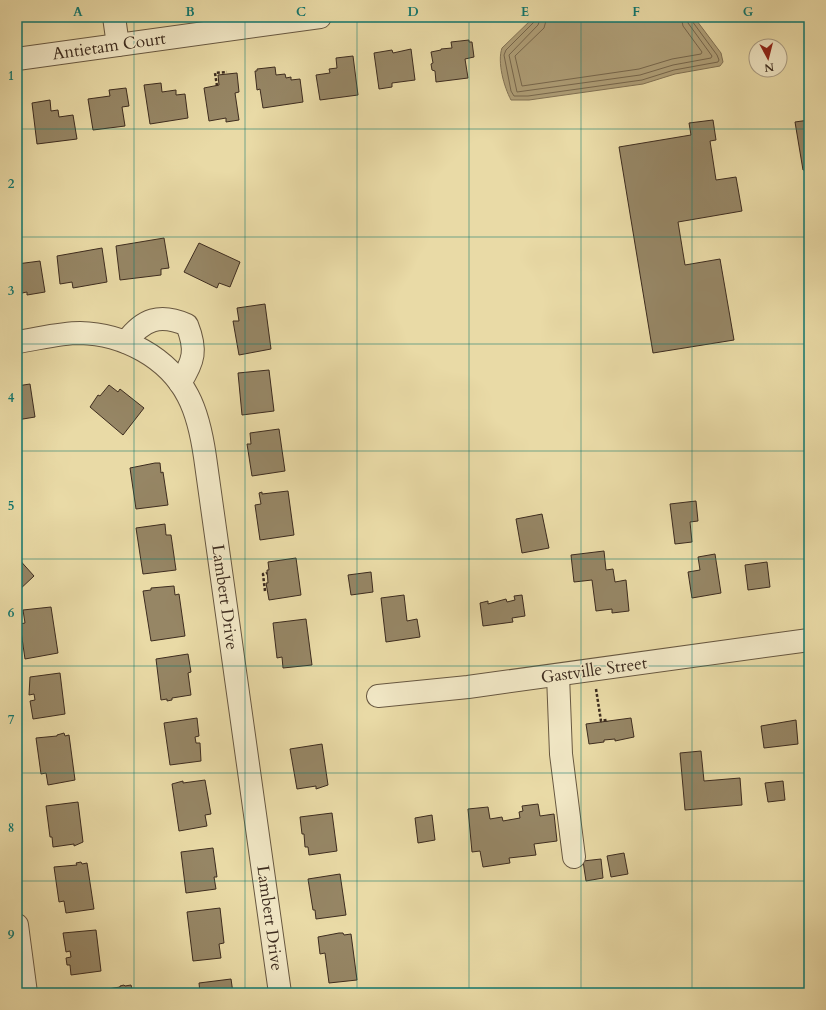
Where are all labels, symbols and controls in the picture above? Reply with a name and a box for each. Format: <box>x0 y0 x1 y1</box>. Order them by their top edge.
text: A <box>73 3 83 21</box>
text: B <box>185 3 195 21</box>
text: C <box>296 3 306 21</box>
text: D <box>407 3 419 21</box>
text: E <box>521 3 529 21</box>
text: F <box>632 3 640 21</box>
text: G <box>743 3 754 21</box>
street label: Antietam Court <box>51 27 168 65</box>
north arrow <box>748 38 788 78</box>
text: N <box>763 59 775 76</box>
text: 1 <box>8 67 14 85</box>
text: 2 <box>8 175 15 193</box>
text: 3 <box>8 282 15 300</box>
text: 4 <box>8 389 15 407</box>
text: 5 <box>8 497 14 515</box>
street label: Lambert Drive <box>206 543 244 651</box>
text: 6 <box>8 604 15 622</box>
street label: Gastville Street <box>539 651 649 689</box>
text: 7 <box>8 711 15 729</box>
text: 8 <box>8 819 14 837</box>
street label: Lambert Drive <box>251 864 289 972</box>
text: 9 <box>8 926 15 944</box>

